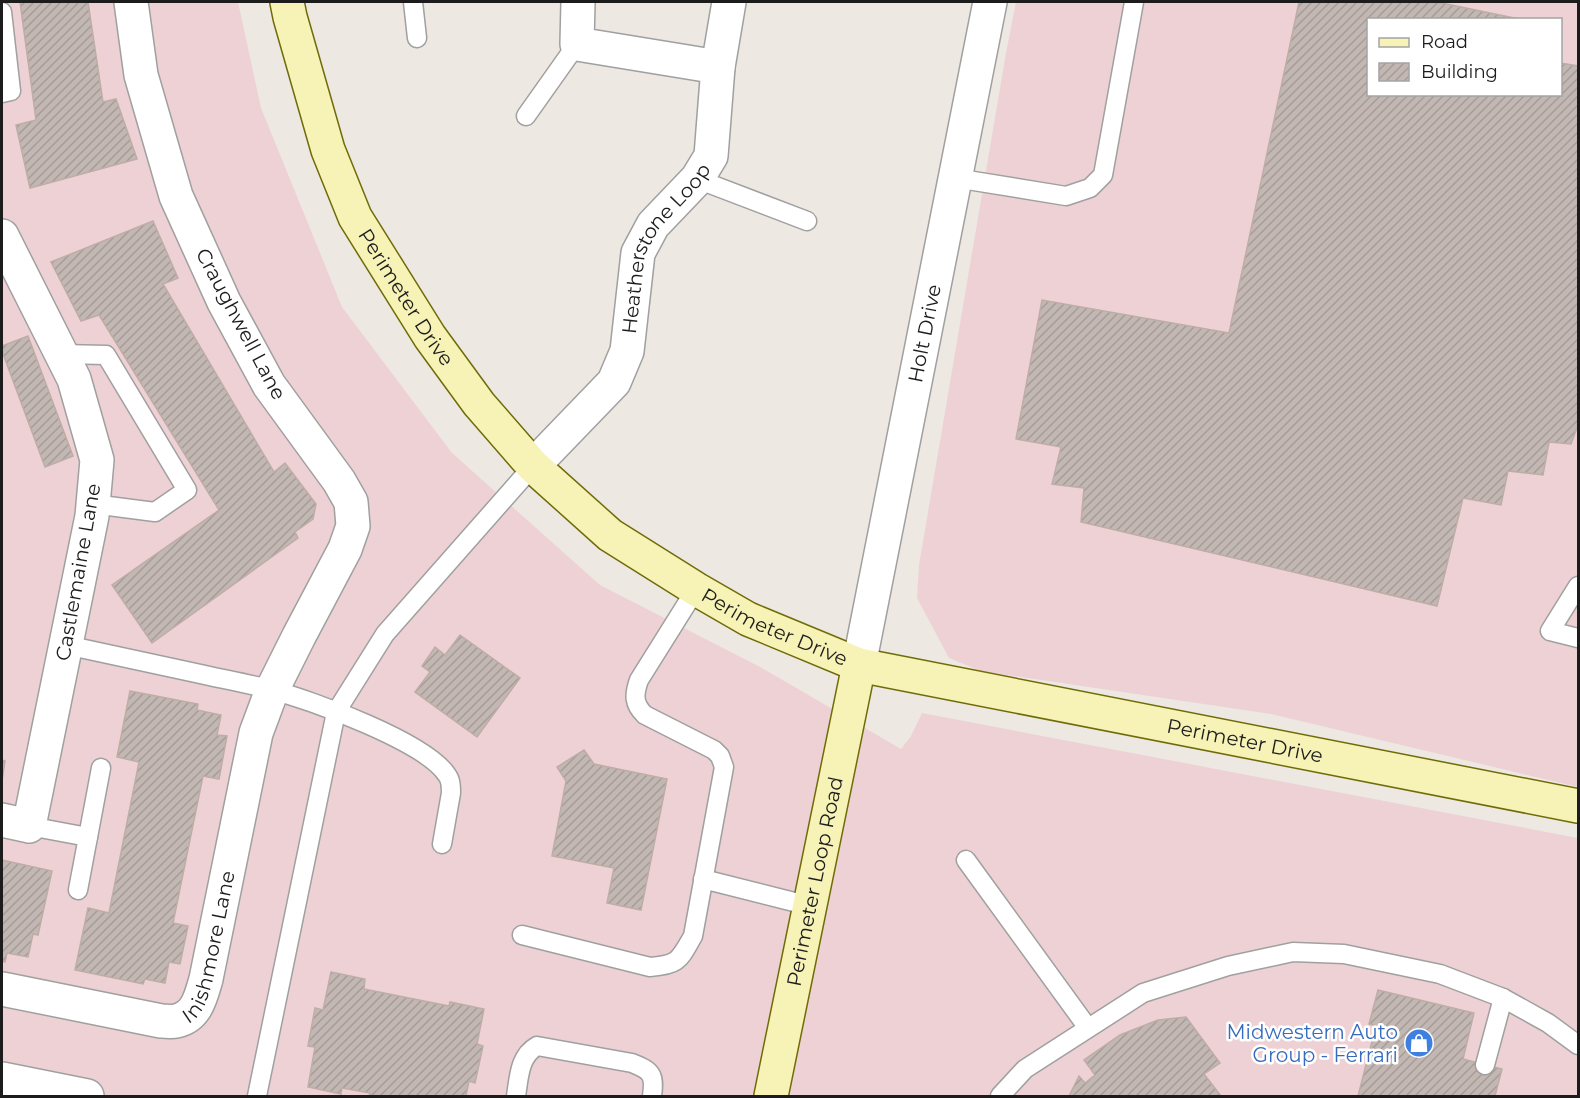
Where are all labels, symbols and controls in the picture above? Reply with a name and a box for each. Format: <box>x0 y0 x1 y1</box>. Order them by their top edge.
legend <box>1367 18 1562 96</box>
text: Road <box>1421 31 1468 53</box>
text: Building <box>1421 61 1498 83</box>
street label: Heatherstone Loop <box>617 159 716 335</box>
street label: Perimeter Drive <box>353 224 459 371</box>
street label: Craughwell Lane <box>191 244 291 404</box>
street label: Holt Drive <box>903 282 946 385</box>
street label: Castlemaine Lane <box>51 481 105 663</box>
street label: Perimeter Drive <box>697 583 851 671</box>
street label: Perimeter Drive <box>1165 714 1325 768</box>
street label: Perimeter Loop Road <box>782 774 848 989</box>
street label: Inishmore Lane <box>178 869 240 1028</box>
place label: Midwestern Auto Group - Ferrari <box>1227 1020 1398 1067</box>
shop icon: Midwestern Auto Group - Ferrari <box>1403 1027 1435 1059</box>

